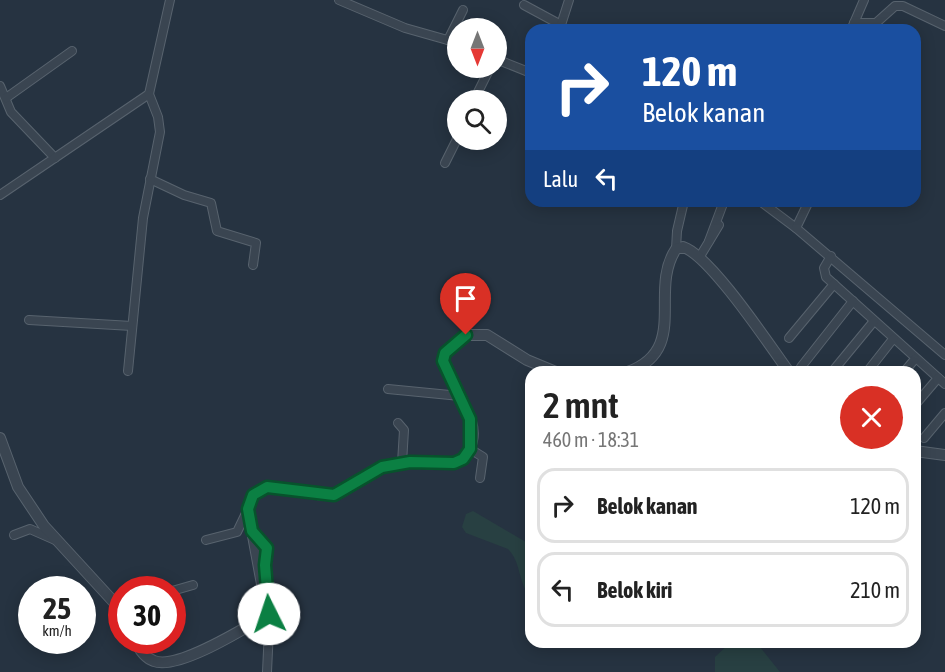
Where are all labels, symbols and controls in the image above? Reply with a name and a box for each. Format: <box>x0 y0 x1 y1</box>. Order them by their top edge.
north arrow <box>447 18 507 78</box>
map controls <box>447 18 507 150</box>
text: 120 m <box>642 47 737 95</box>
icon: right <box>543 48 621 126</box>
button: search <box>447 90 507 150</box>
text: Belok kanan <box>642 97 765 128</box>
icon: left <box>590 162 623 195</box>
text: Lalu <box>543 166 578 192</box>
pin <box>440 273 491 335</box>
icon: arrive <box>449 282 482 315</box>
text: 2 mnt <box>543 384 619 426</box>
button: close <box>840 386 903 449</box>
text: 460 m · 18:31 <box>543 428 639 451</box>
icon: right <box>546 489 579 522</box>
text: Belok kanan <box>597 493 698 519</box>
text: 120 m <box>850 493 900 519</box>
icon: left <box>546 573 579 606</box>
speed limit sign: 30 <box>108 576 186 654</box>
text: Belok kiri <box>597 577 672 603</box>
text: 210 m <box>850 577 900 603</box>
position arrow <box>237 582 301 646</box>
text: 25 <box>43 591 71 625</box>
text: km/h <box>42 622 72 639</box>

